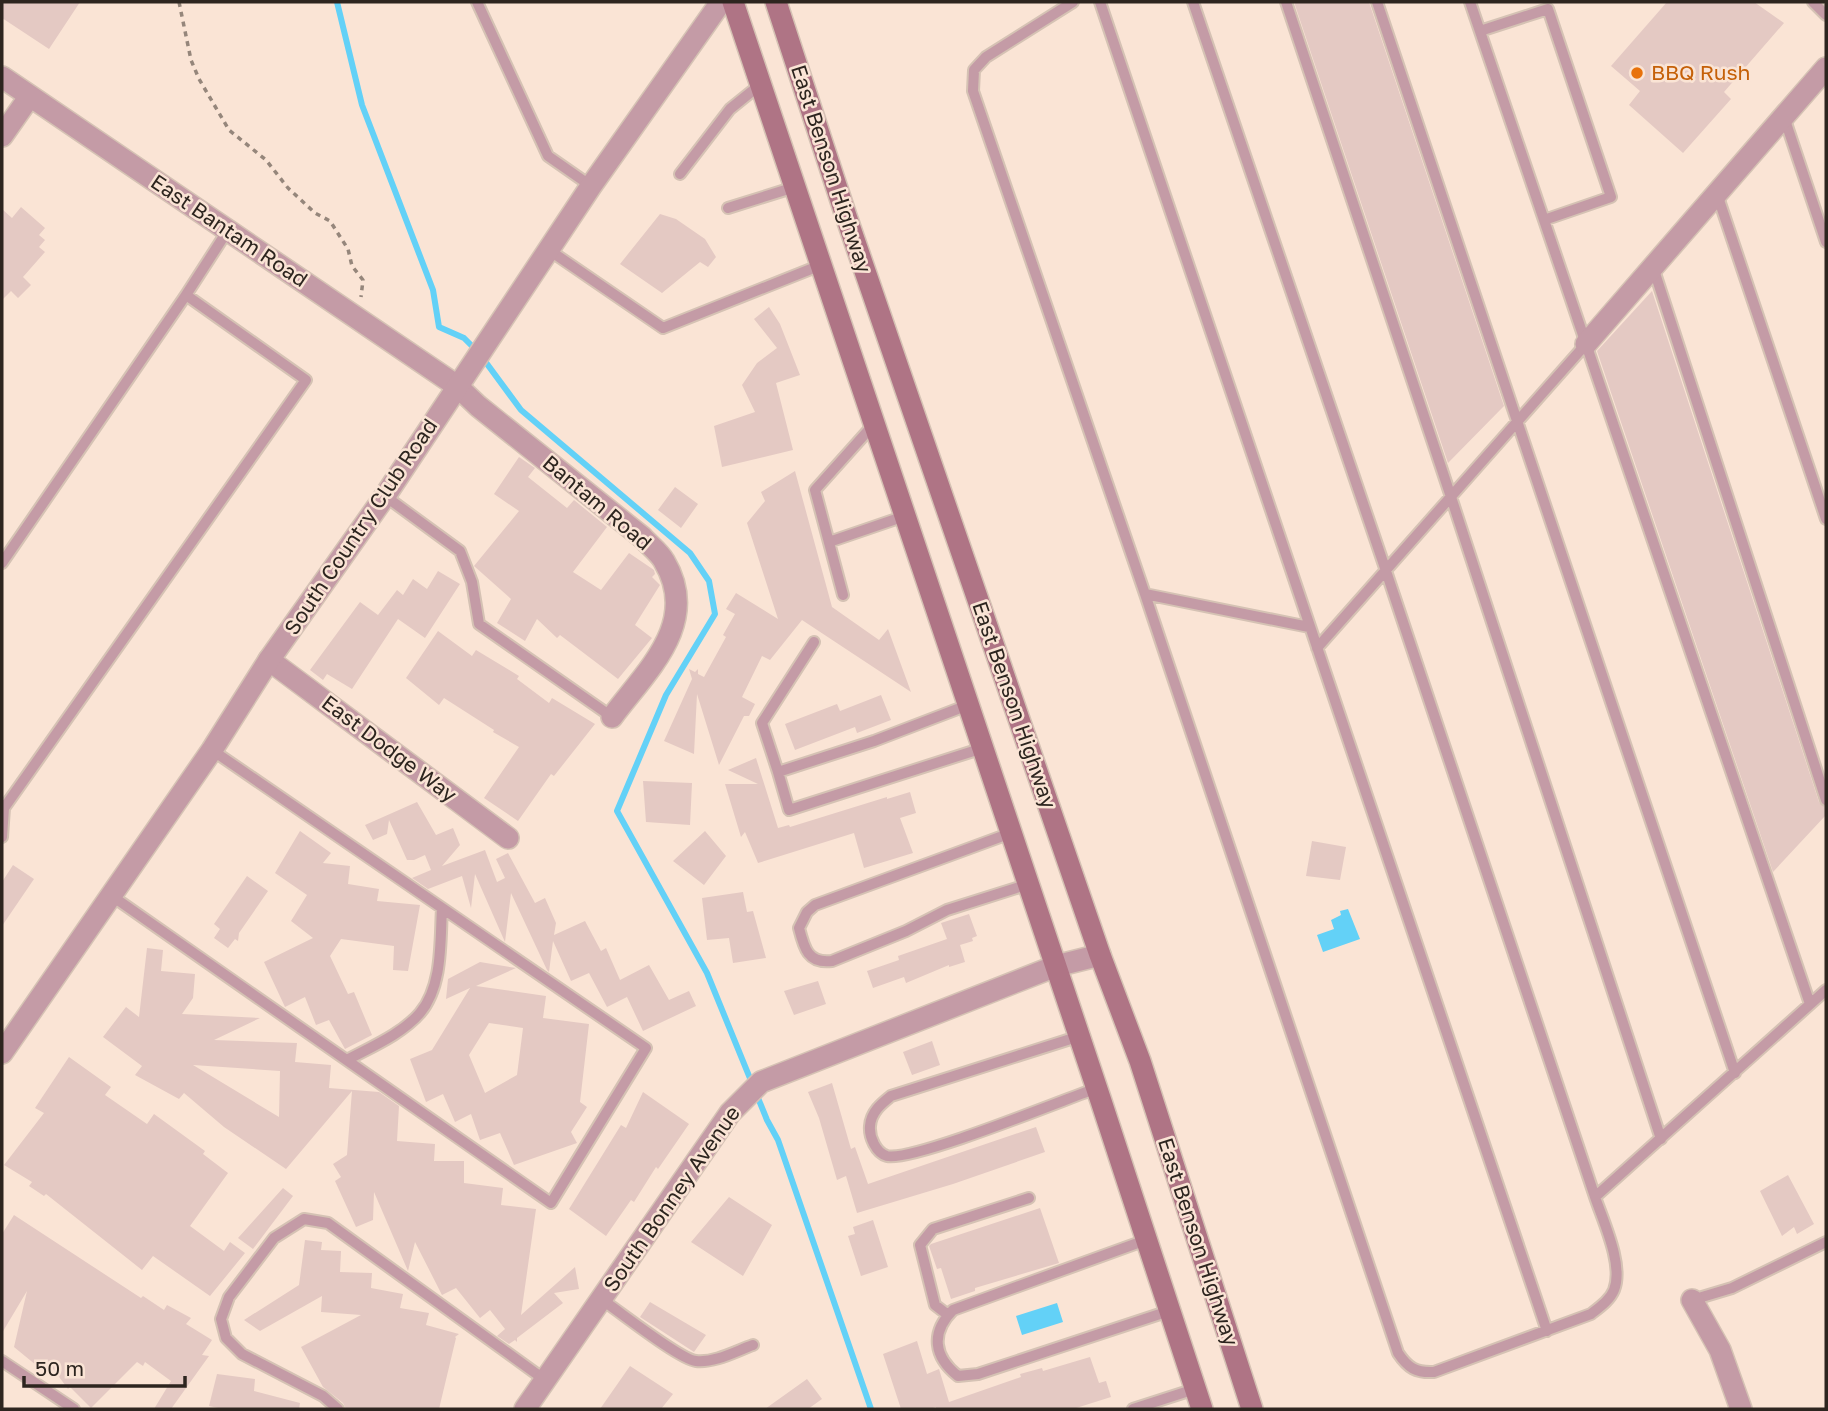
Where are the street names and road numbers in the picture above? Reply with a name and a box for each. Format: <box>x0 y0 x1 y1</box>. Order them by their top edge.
street label: East Benson Highway <box>786 61 878 276</box>
street label: East Bantam Road <box>146 168 313 292</box>
street label: South Country Club Road <box>278 413 442 639</box>
street label: Bantam Road <box>538 449 657 555</box>
street label: East Benson Highway <box>967 598 1063 812</box>
street label: East Dodge Way <box>317 689 462 808</box>
street label: South Bonney Avenue <box>597 1101 745 1296</box>
street label: East Benson Highway <box>1153 1134 1245 1349</box>

